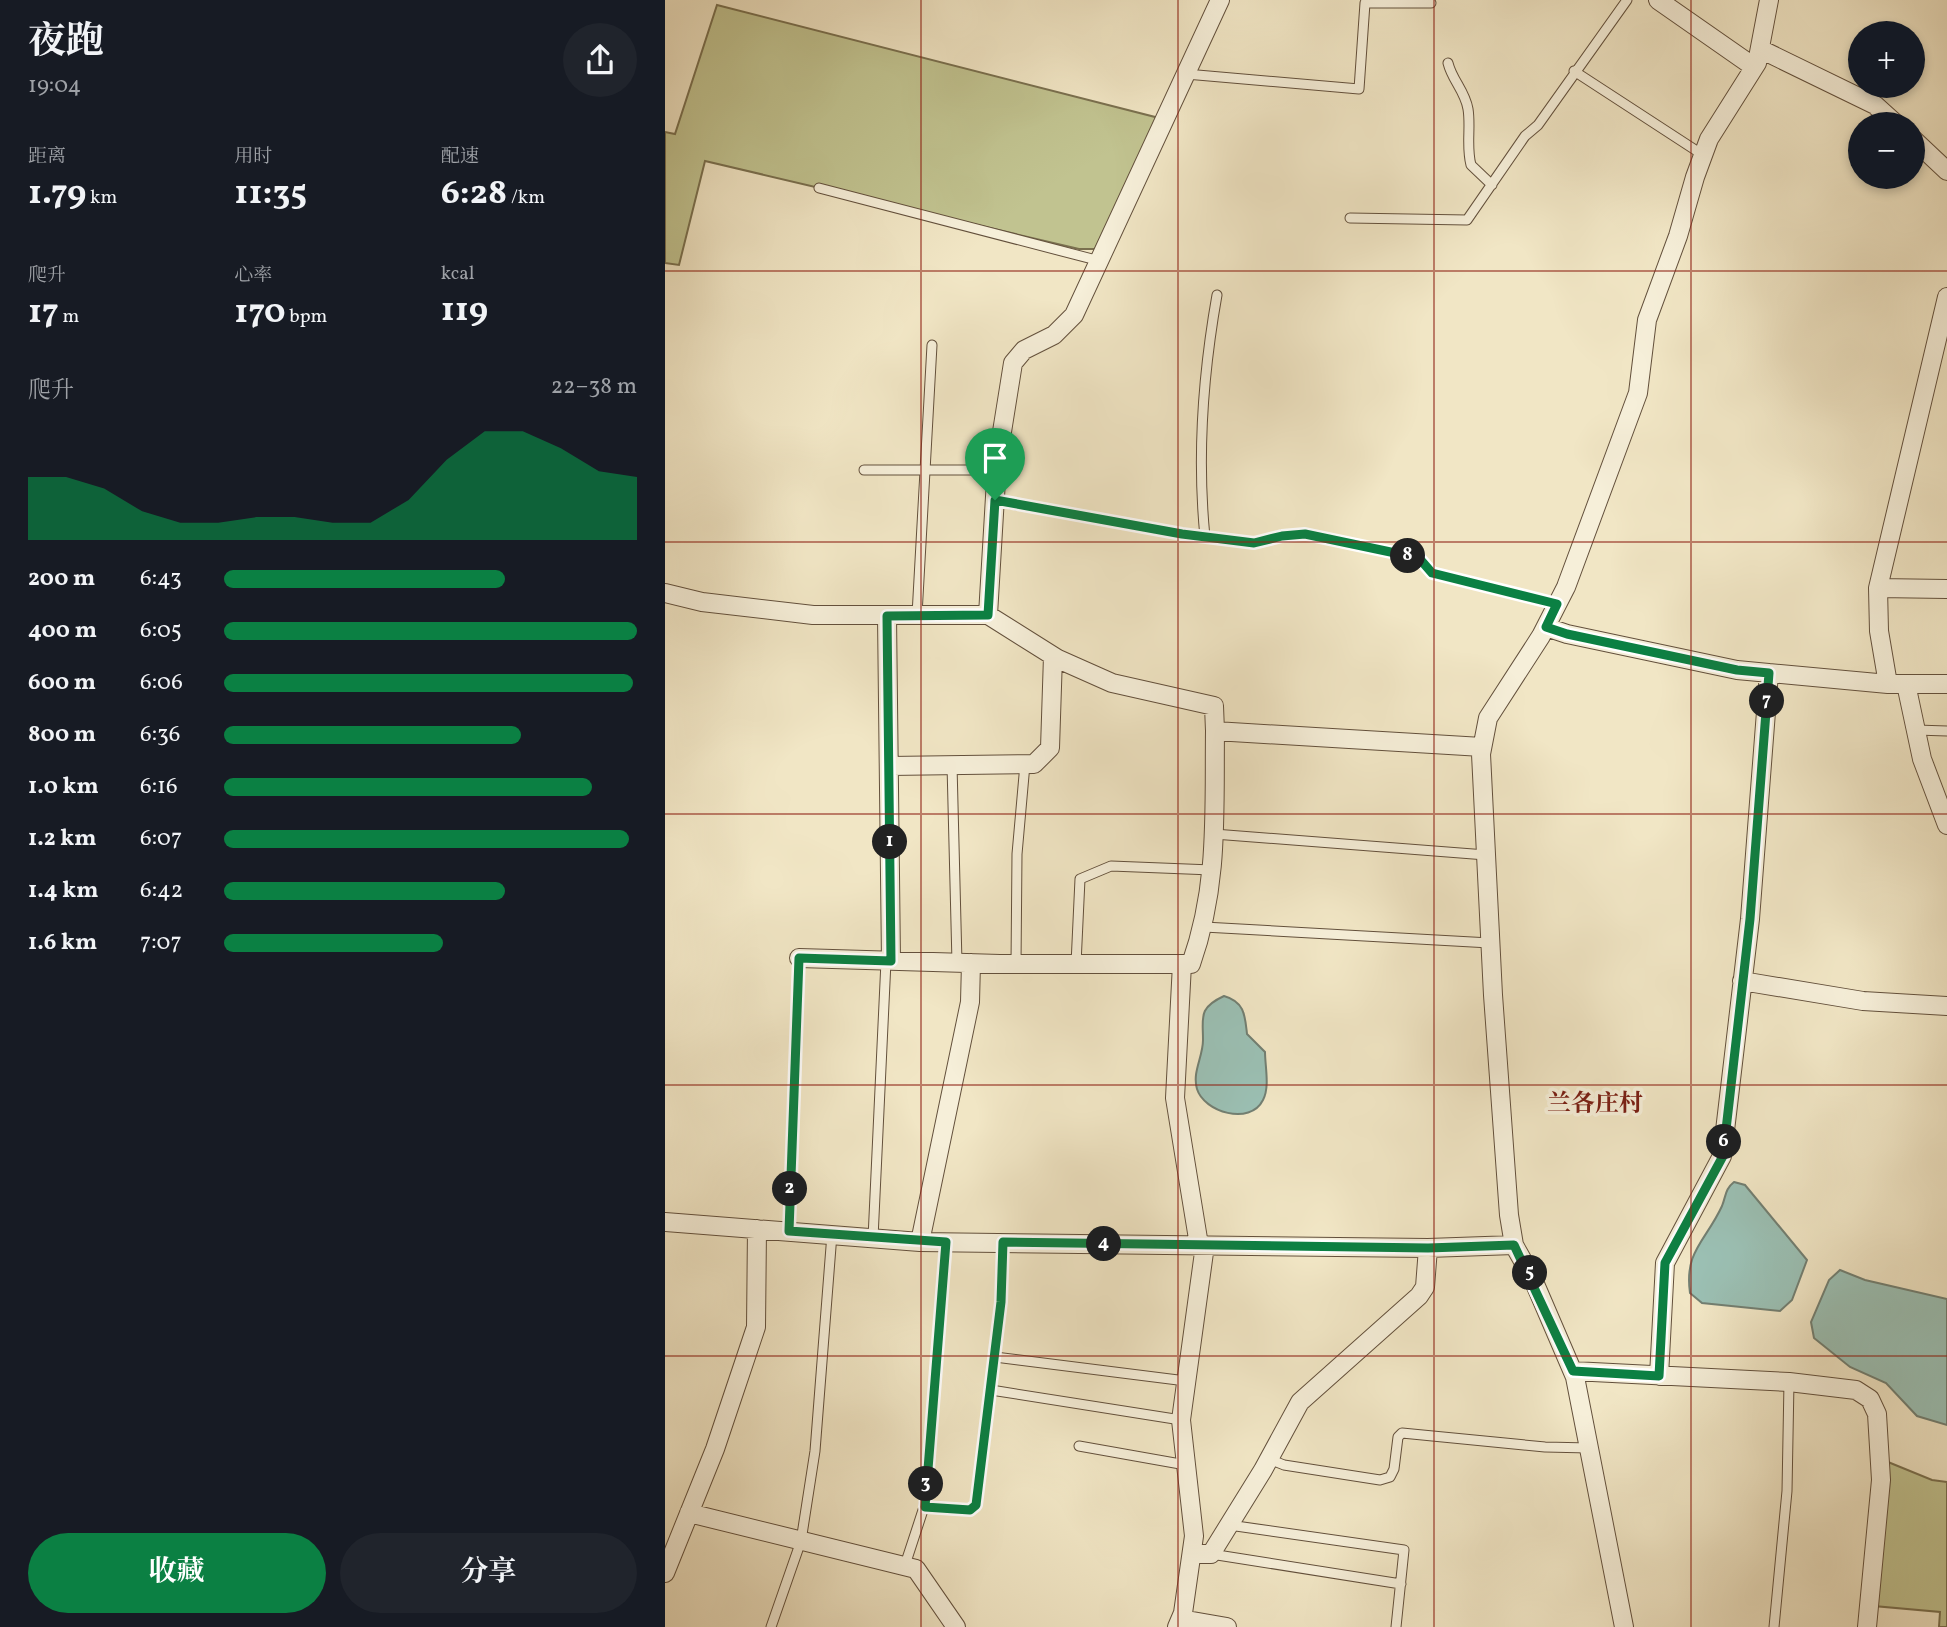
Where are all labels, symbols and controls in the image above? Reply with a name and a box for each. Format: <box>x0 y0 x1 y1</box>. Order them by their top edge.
text: 夜跑 <box>28 17 104 70</box>
map controls <box>1848 21 1925 189</box>
button: + <box>1848 21 1925 98</box>
button: share <box>563 23 637 97</box>
text: 19:04 <box>28 70 81 102</box>
button: − <box>1848 112 1925 189</box>
text: 距离 <box>28 144 66 170</box>
text: 用时 <box>234 144 272 170</box>
text: 配速 <box>441 144 479 170</box>
text: 1.79 <box>28 170 86 218</box>
text: 11:35 <box>234 170 307 218</box>
text: 6:28 <box>441 170 507 218</box>
text: km <box>86 185 117 211</box>
text: /km <box>507 185 545 211</box>
text: kcal <box>441 261 474 287</box>
text: 爬升 <box>28 263 66 289</box>
text: 心率 <box>234 263 272 289</box>
text: 119 <box>441 287 488 335</box>
text: 17 <box>28 289 59 337</box>
text: 170 <box>234 289 285 337</box>
text: m <box>59 304 79 330</box>
text: bpm <box>285 304 327 330</box>
text: 22–38 m <box>551 371 637 403</box>
text: 爬升 <box>28 375 74 407</box>
pin <box>965 428 1025 500</box>
icon: arrive <box>976 439 1014 477</box>
pin: 8 <box>1391 538 1425 574</box>
text: 8 <box>1402 542 1413 568</box>
text: 200 m <box>28 563 95 595</box>
text: 6:43 <box>140 563 182 595</box>
text: 400 m <box>28 615 97 647</box>
text: 6:05 <box>140 615 182 647</box>
text: 600 m <box>28 667 96 699</box>
text: 6:06 <box>140 667 183 699</box>
pin: 7 <box>1749 684 1785 718</box>
text: 7 <box>1762 687 1771 713</box>
text: 800 m <box>28 719 96 751</box>
text: 6:36 <box>140 719 181 751</box>
text: 1.0 km <box>28 771 99 803</box>
text: 6:16 <box>140 771 178 803</box>
text: 1.2 km <box>28 823 97 855</box>
text: 6:07 <box>140 823 182 855</box>
pin: 1 <box>873 824 908 860</box>
text: 1 <box>886 828 893 854</box>
text: 1.4 km <box>28 875 99 907</box>
text: 6:42 <box>140 875 183 907</box>
text: 1.6 km <box>28 927 97 959</box>
text: 7:07 <box>140 927 182 959</box>
district label: 兰各庄村 <box>1547 1088 1643 1122</box>
pin: 6 <box>1707 1124 1741 1160</box>
text: 6 <box>1718 1128 1729 1154</box>
pin: 2 <box>773 1172 807 1206</box>
text: 2 <box>785 1175 794 1201</box>
pin: 4 <box>1087 1226 1122 1262</box>
text: 4 <box>1098 1230 1109 1256</box>
pin: 5 <box>1513 1256 1547 1290</box>
text: 5 <box>1525 1259 1534 1285</box>
pin: 3 <box>909 1466 943 1502</box>
text: 3 <box>921 1470 930 1496</box>
button: 收藏 <box>28 1533 326 1613</box>
button: 分享 <box>340 1533 637 1613</box>

